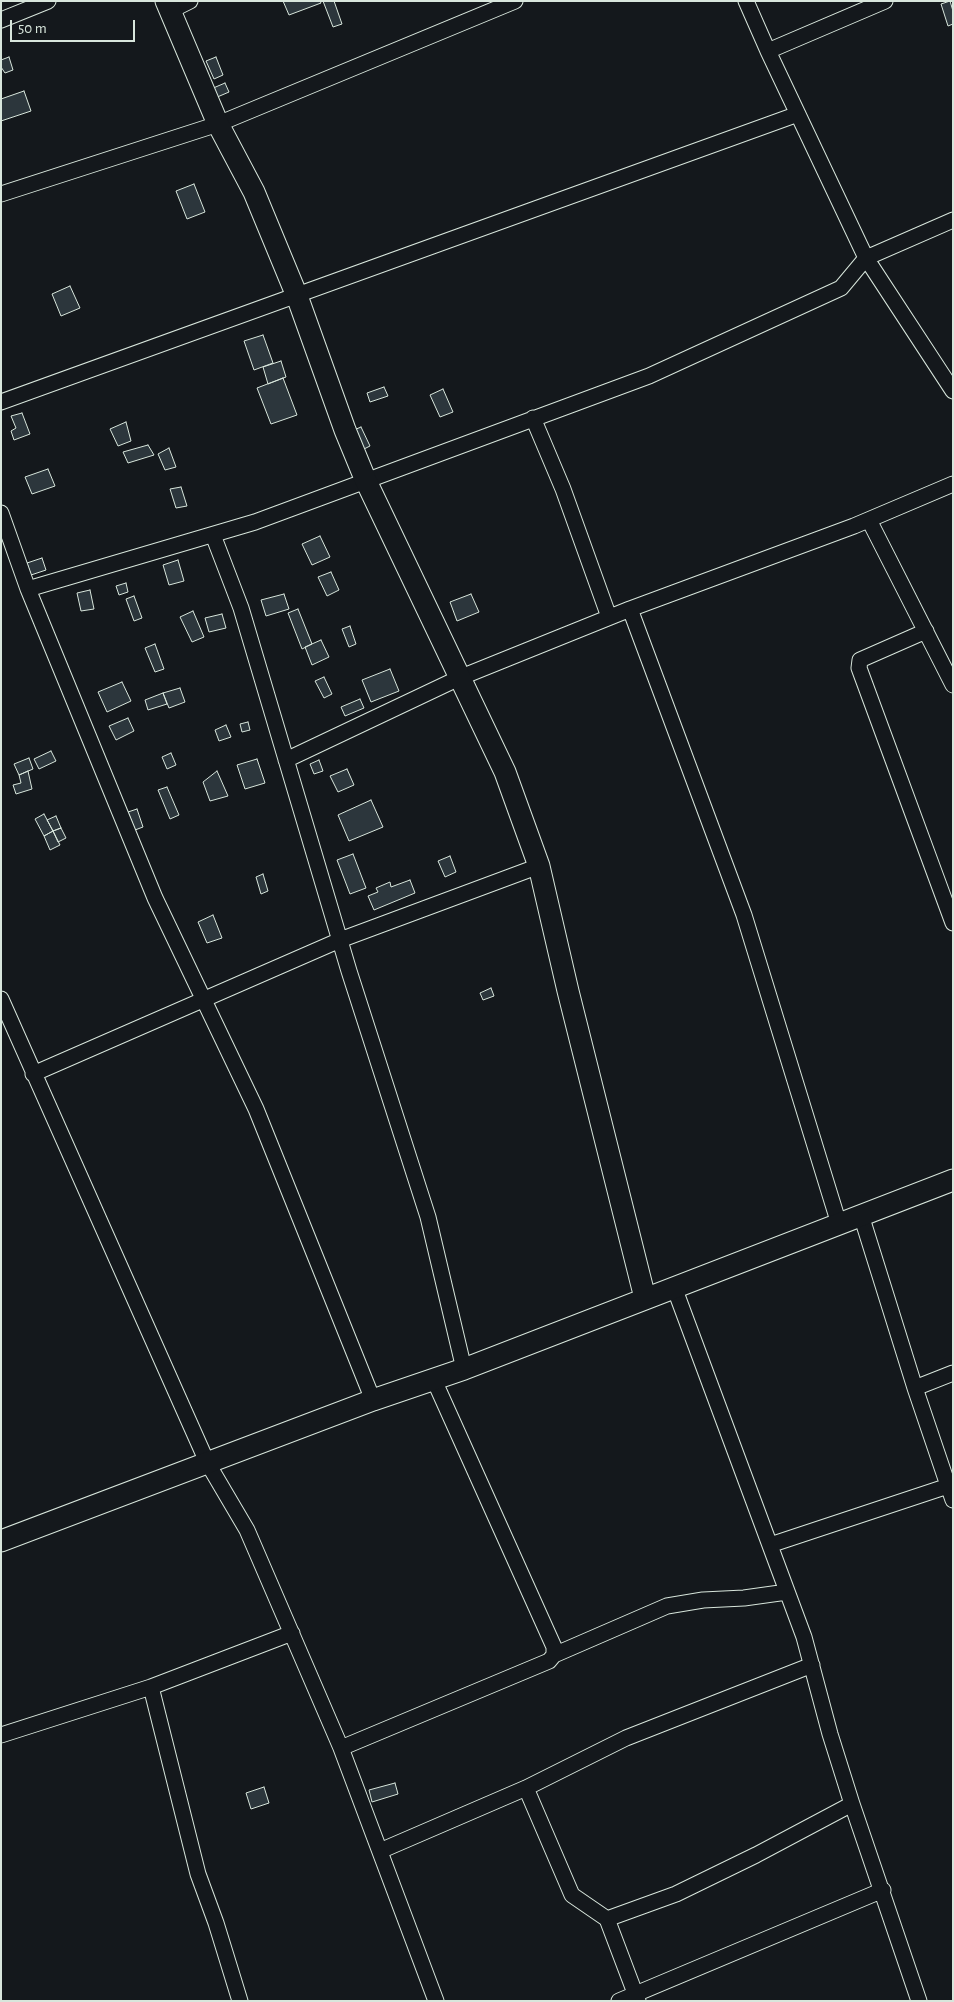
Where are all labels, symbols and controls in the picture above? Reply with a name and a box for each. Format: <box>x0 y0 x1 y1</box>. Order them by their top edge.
scale bar <box>12 10 138 42</box>
text: 50 m <box>18 21 47 36</box>

